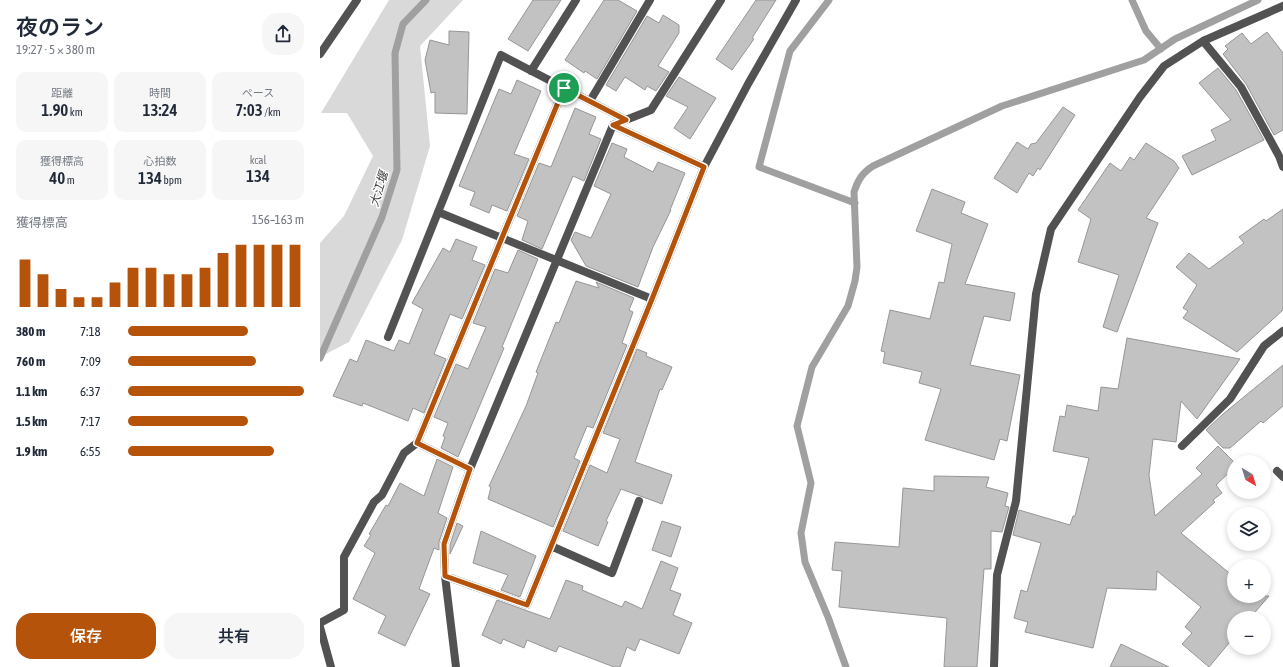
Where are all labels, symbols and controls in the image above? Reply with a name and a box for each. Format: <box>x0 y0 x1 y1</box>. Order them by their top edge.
button: share <box>262 13 304 55</box>
text: 夜のラン <box>16 14 104 40</box>
text: 19:27 · 5 × 380 m <box>16 42 95 57</box>
pin <box>547 71 581 105</box>
icon: arrive <box>553 77 575 99</box>
text: 距離 <box>51 87 73 99</box>
text: 時間 <box>149 87 171 99</box>
text: ペース <box>242 87 274 99</box>
text: 1.90 <box>41 100 68 120</box>
text: 13:24 <box>143 100 178 120</box>
text: 7:03 <box>235 100 263 120</box>
text: km <box>68 106 83 118</box>
text: /km <box>263 106 281 118</box>
text: kcal <box>250 154 266 166</box>
text: 獲得標高 <box>40 155 84 167</box>
text: 心拍数 <box>144 155 177 167</box>
text: 134 <box>246 166 270 186</box>
text: 40 <box>49 168 65 188</box>
text: 134 <box>138 168 162 188</box>
water label: 大江堰 <box>367 168 392 208</box>
text: m <box>65 174 75 186</box>
text: bpm <box>162 174 182 186</box>
text: 156–163 m <box>252 212 304 227</box>
text: 獲得標高 <box>16 215 68 230</box>
text: 380 m <box>16 324 45 339</box>
text: 7:18 <box>80 324 101 339</box>
text: 760 m <box>16 354 45 369</box>
text: 7:09 <box>80 354 101 369</box>
text: 1.1 km <box>16 384 47 399</box>
text: 6:37 <box>80 384 101 399</box>
text: 1.5 km <box>16 414 47 429</box>
text: 7:17 <box>80 414 101 429</box>
text: 1.9 km <box>16 444 47 459</box>
text: 6:55 <box>80 444 101 459</box>
north arrow <box>1227 455 1271 499</box>
map controls <box>1227 455 1271 655</box>
button: layers <box>1227 507 1271 551</box>
button: + <box>1227 559 1271 603</box>
button: − <box>1227 611 1271 655</box>
button: 保存 <box>16 613 156 659</box>
button: 共有 <box>164 613 304 659</box>

